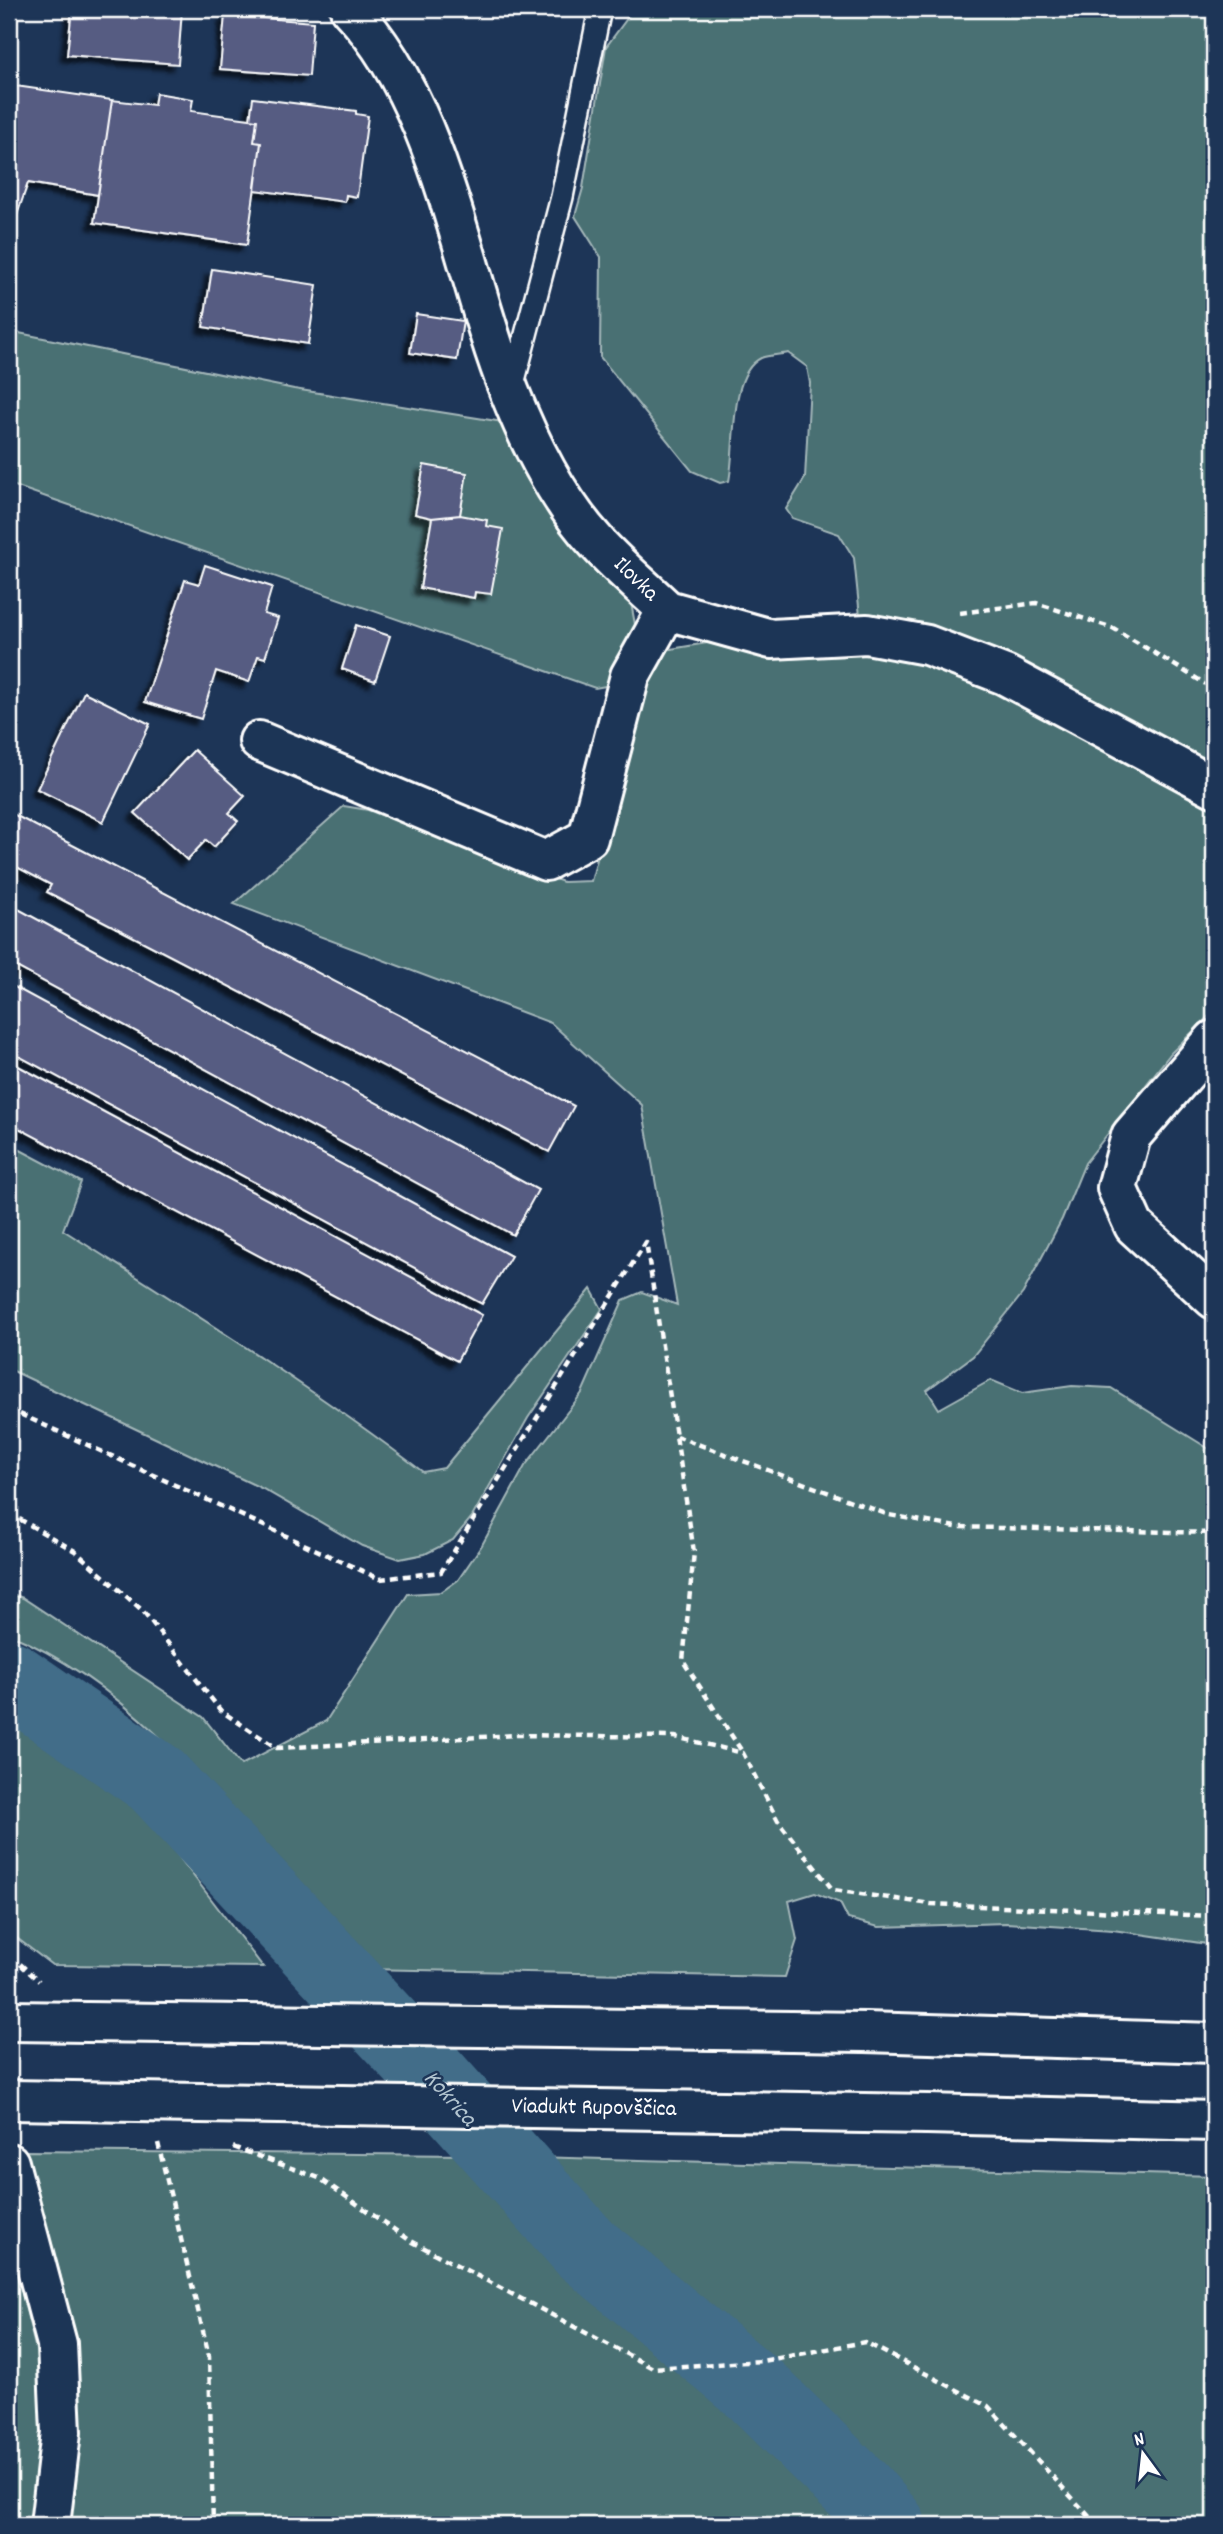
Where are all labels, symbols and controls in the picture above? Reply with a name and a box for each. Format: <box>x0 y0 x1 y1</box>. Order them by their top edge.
street label: Ilovka <box>605 550 666 611</box>
water label: Kokrica <box>414 2063 485 2136</box>
street label: Viadukt Rupovščica <box>511 2091 678 2127</box>
north arrow <box>1108 2418 1178 2488</box>
text: N <box>1131 2427 1148 2455</box>

